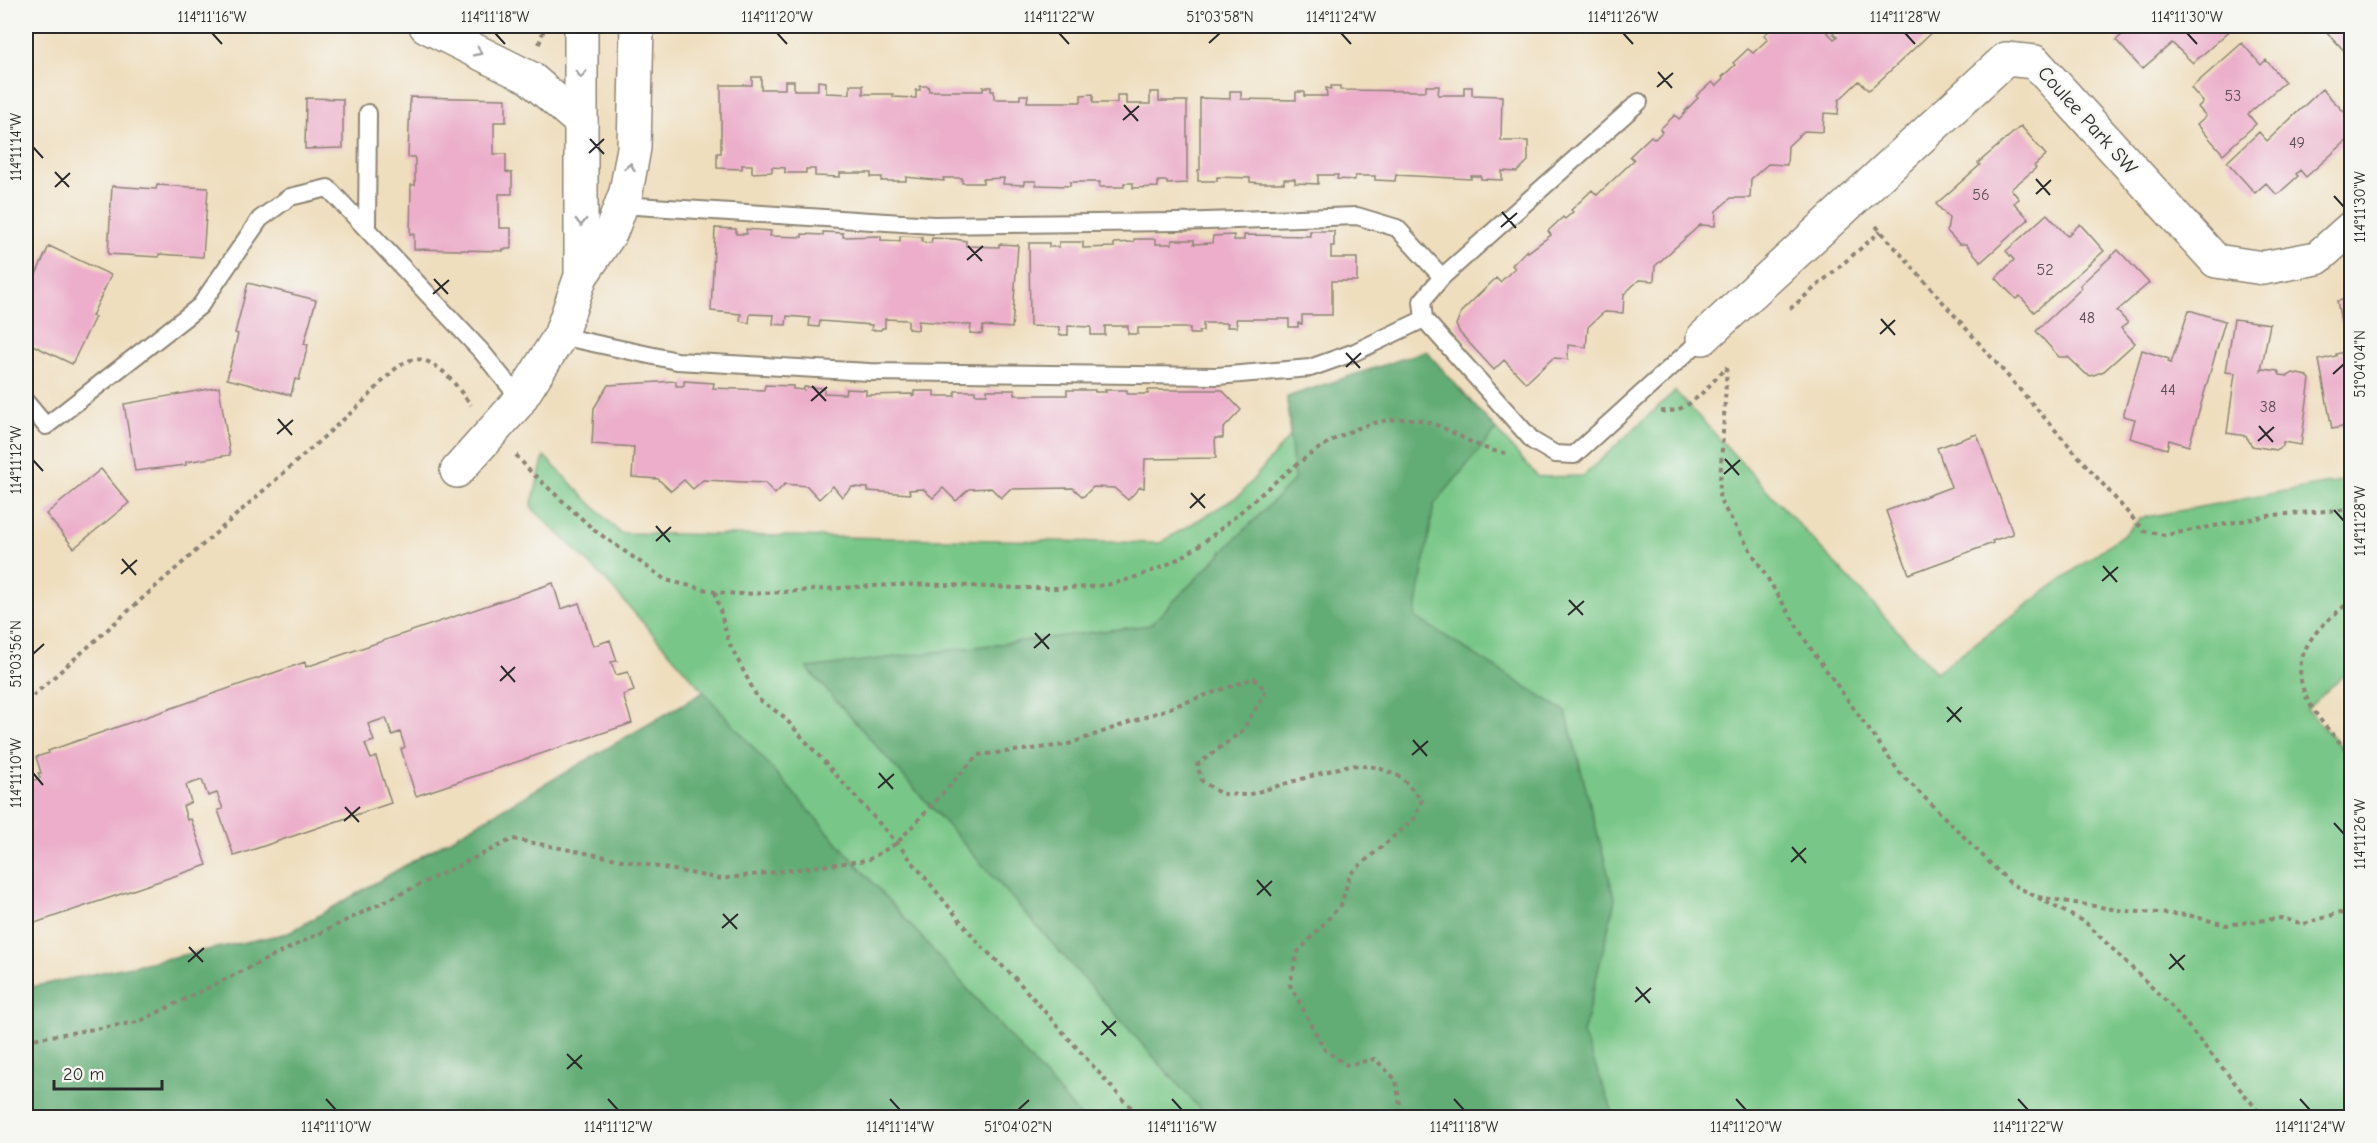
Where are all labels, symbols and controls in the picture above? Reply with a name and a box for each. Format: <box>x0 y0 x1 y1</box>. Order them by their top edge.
text: 114°11'16"W <box>178 8 246 26</box>
text: 114°11'18"W <box>461 8 529 26</box>
text: 114°11'20"W <box>741 8 813 26</box>
text: 114°11'22"W <box>1024 8 1094 26</box>
text: 51°03'58"N <box>1186 8 1254 26</box>
text: 114°11'24"W <box>1306 8 1376 26</box>
text: 114°11'26"W <box>1588 8 1658 26</box>
text: 114°11'28"W <box>1870 8 1940 26</box>
text: 114°11'30"W <box>2151 8 2223 26</box>
one-way arrow <box>471 44 482 56</box>
street label: Coulee Park SW <box>2033 62 2143 180</box>
one-way arrow <box>575 69 587 78</box>
house number: 53 <box>2225 87 2241 105</box>
text: 114°11'14"W <box>7 113 25 181</box>
house number: 49 <box>2289 134 2305 152</box>
one-way arrow <box>623 163 636 173</box>
text: 114°11'30"W <box>2351 171 2369 243</box>
house number: 56 <box>1972 186 1990 204</box>
one-way arrow <box>575 218 587 227</box>
house number: 52 <box>2036 261 2054 279</box>
house number: 48 <box>2079 309 2095 327</box>
text: 51°04'04"N <box>2351 330 2369 398</box>
house number: 44 <box>2160 381 2176 399</box>
house number: 38 <box>2260 398 2276 416</box>
text: 114°11'12"W <box>7 426 25 494</box>
text: 114°11'28"W <box>2351 486 2369 556</box>
text: 51°03'56"N <box>7 620 25 688</box>
text: 114°11'10"W <box>7 738 25 808</box>
text: 114°11'26"W <box>2351 799 2369 869</box>
scale bar <box>54 1053 162 1091</box>
text: 20 m <box>63 1064 104 1085</box>
text: 114°11'10"W <box>301 1118 371 1136</box>
text: 114°11'12"W <box>584 1118 652 1136</box>
text: 114°11'14"W <box>866 1118 934 1136</box>
text: 51°04'02"N <box>984 1118 1052 1136</box>
text: 114°11'16"W <box>1148 1118 1216 1136</box>
text: 114°11'18"W <box>1430 1118 1498 1136</box>
text: 114°11'20"W <box>1710 1118 1782 1136</box>
text: 114°11'22"W <box>1993 1118 2063 1136</box>
text: 114°11'24"W <box>2275 1118 2345 1136</box>

